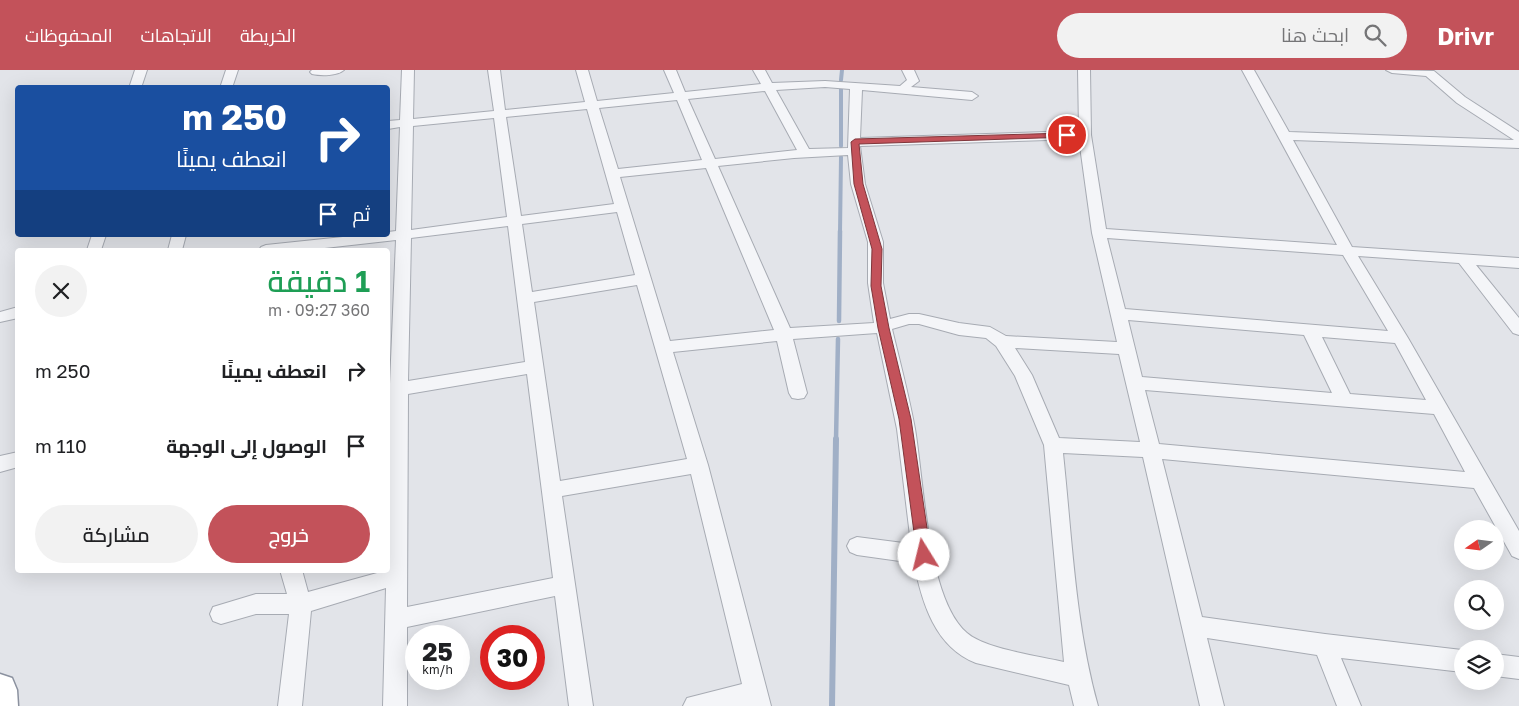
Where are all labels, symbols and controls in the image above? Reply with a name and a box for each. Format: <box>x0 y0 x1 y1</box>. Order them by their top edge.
search box <box>1057 13 1407 58</box>
icon: search <box>1361 21 1389 49</box>
text: Drivr <box>1437 21 1494 50</box>
text: ابحث هنا <box>1281 23 1349 46</box>
text: المحفوظات <box>25 24 113 46</box>
text: الاتجاهات <box>141 24 212 46</box>
text: الخريطة <box>240 24 296 46</box>
text: 250 m <box>182 96 287 138</box>
icon: right <box>305 105 370 170</box>
pin <box>1046 114 1088 156</box>
icon: arrive <box>1053 121 1081 149</box>
text: انعطف يمينًا <box>176 145 287 172</box>
icon: arrive <box>314 200 342 228</box>
text: ثم <box>352 202 370 225</box>
text: 1 دقيقة <box>267 263 370 299</box>
button: close <box>35 265 87 317</box>
text: 360 m · 09:27 <box>268 300 370 320</box>
icon: right <box>342 357 370 385</box>
text: 250 m <box>35 359 90 382</box>
text: انعطف يمينًا <box>221 359 327 382</box>
icon: arrive <box>342 432 370 460</box>
text: 110 m <box>35 434 87 457</box>
text: الوصول إلى الوجهة <box>166 434 327 457</box>
button: مشاركة <box>35 505 198 563</box>
button: خروج <box>208 505 370 563</box>
north arrow <box>1454 520 1504 570</box>
map controls <box>1454 520 1504 690</box>
position arrow <box>897 528 949 580</box>
button: search <box>1454 580 1504 630</box>
speed limit sign: 30 <box>480 625 545 690</box>
text: 25 <box>422 636 453 667</box>
button: layers <box>1454 640 1504 690</box>
text: km/h <box>422 662 453 677</box>

